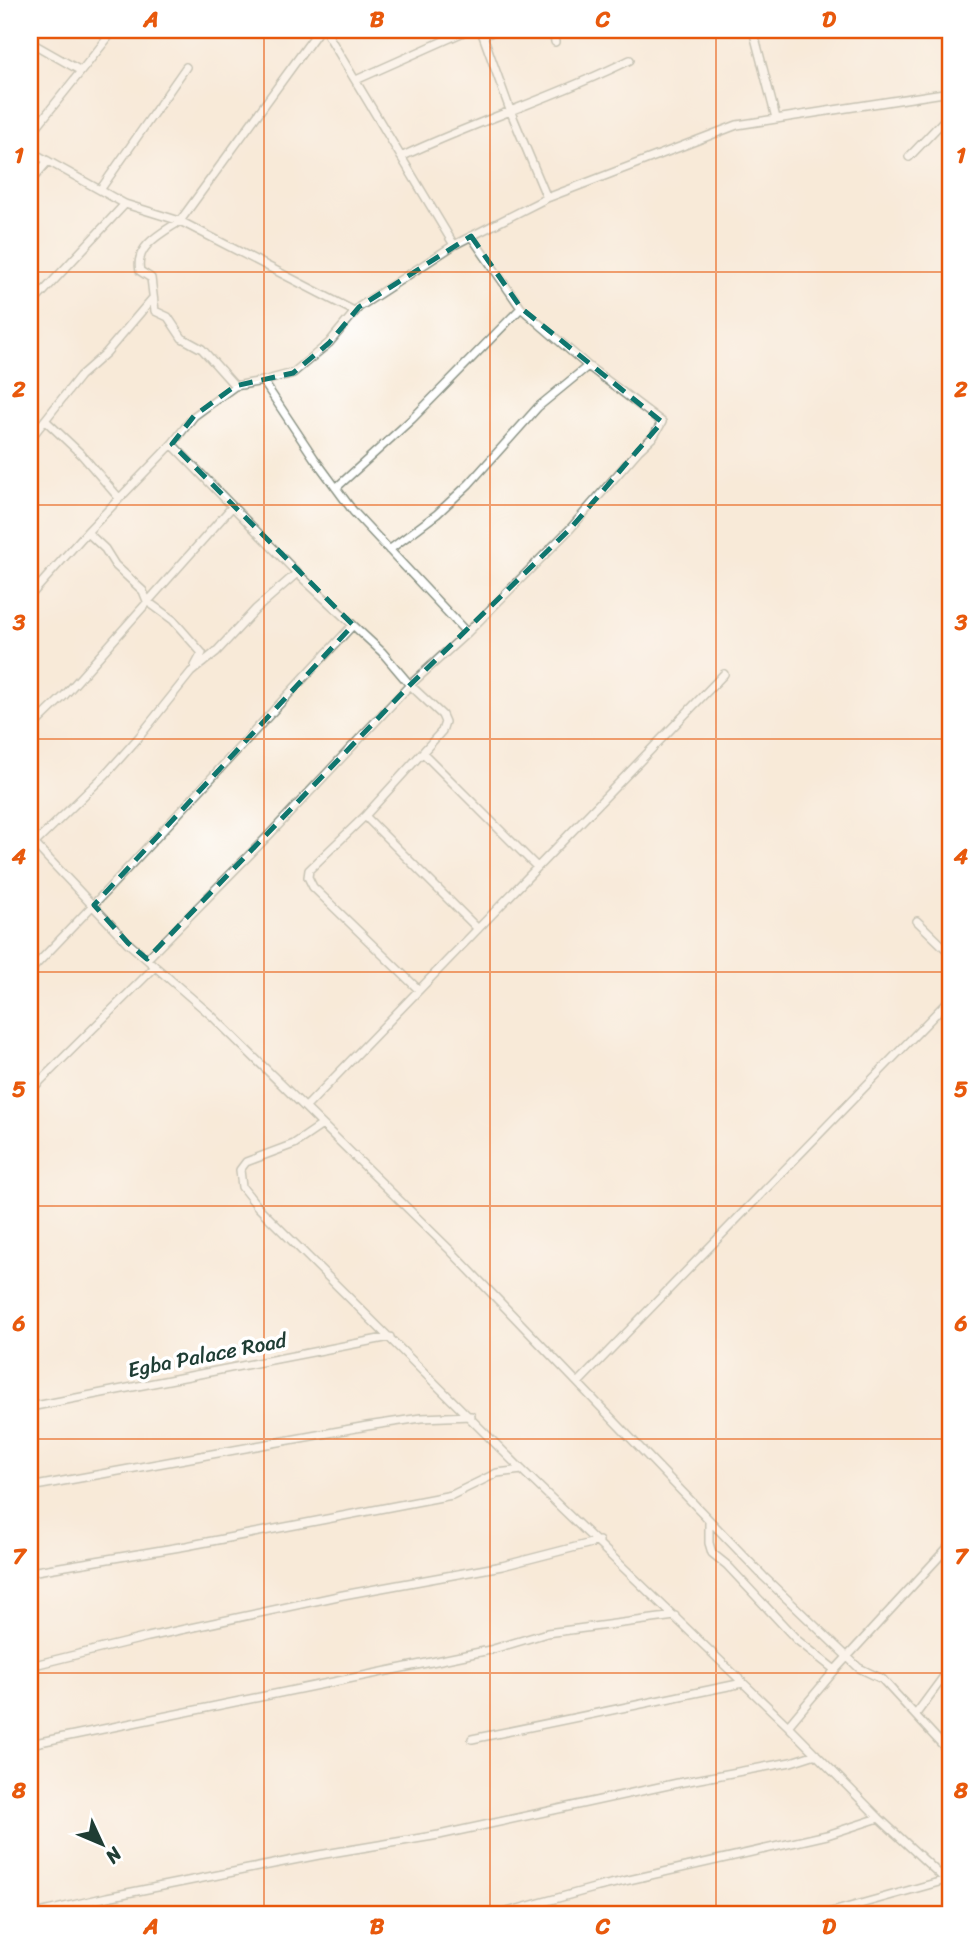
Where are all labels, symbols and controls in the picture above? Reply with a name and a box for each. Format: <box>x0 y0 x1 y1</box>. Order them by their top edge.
text: A <box>142 0 159 40</box>
text: B <box>370 0 385 40</box>
text: C <box>595 0 611 40</box>
text: D <box>822 0 837 40</box>
text: 1 <box>14 135 24 176</box>
text: 1 <box>956 135 966 176</box>
text: 2 <box>11 369 26 410</box>
text: 2 <box>953 369 968 410</box>
text: 3 <box>12 602 26 643</box>
text: 3 <box>954 602 968 643</box>
text: 4 <box>11 836 27 877</box>
text: 4 <box>953 836 969 877</box>
text: 5 <box>12 1069 26 1110</box>
text: 5 <box>954 1069 968 1110</box>
text: 6 <box>11 1303 26 1344</box>
text: 6 <box>953 1303 968 1344</box>
street label: Egba Palace Road <box>124 1321 292 1389</box>
text: 7 <box>12 1536 27 1577</box>
text: 7 <box>954 1536 969 1577</box>
text: 8 <box>11 1770 26 1811</box>
text: 8 <box>953 1770 968 1811</box>
north arrow <box>66 1808 136 1878</box>
text: N <box>97 1839 131 1872</box>
text: A <box>142 1906 159 1945</box>
text: B <box>370 1906 385 1945</box>
text: C <box>595 1906 611 1945</box>
text: D <box>822 1906 837 1945</box>

